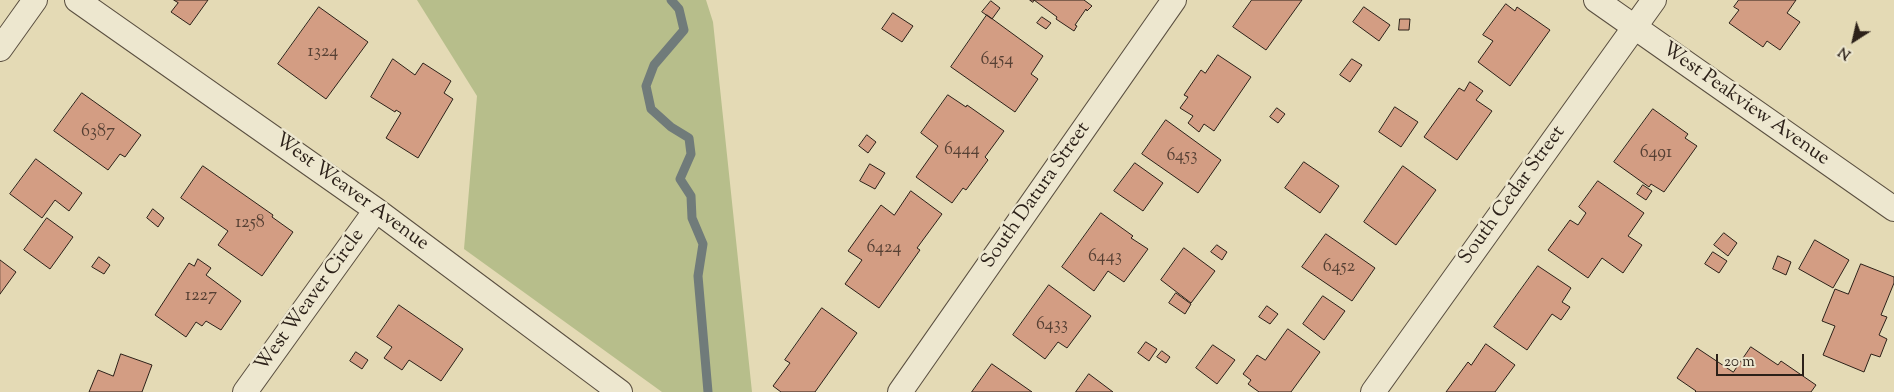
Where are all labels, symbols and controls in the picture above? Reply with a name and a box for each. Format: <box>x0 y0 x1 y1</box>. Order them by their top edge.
north arrow <box>1829 15 1879 65</box>
street label: West Peakview Avenue <box>1657 38 1833 172</box>
text: N <box>1835 41 1856 64</box>
house number: 1324 <box>308 42 338 64</box>
house number: 6454 <box>981 50 1013 72</box>
street label: South Datura Street <box>978 118 1096 274</box>
house number: 6387 <box>81 122 115 144</box>
street label: South Cedar Street <box>1455 122 1571 270</box>
street label: West Weaver Avenue <box>269 129 433 257</box>
house number: 6444 <box>944 140 980 162</box>
house number: 6491 <box>1640 143 1672 165</box>
house number: 6453 <box>1166 146 1198 168</box>
house number: 1258 <box>235 213 265 235</box>
street label: West Weaver Circle <box>251 225 371 377</box>
house number: 6424 <box>866 238 902 260</box>
house number: 6443 <box>1088 247 1122 269</box>
house number: 6452 <box>1323 257 1355 279</box>
house number: 1227 <box>185 286 217 308</box>
house number: 6433 <box>1036 315 1068 337</box>
scale bar <box>1719 344 1806 376</box>
text: 20 m <box>1724 352 1755 373</box>

